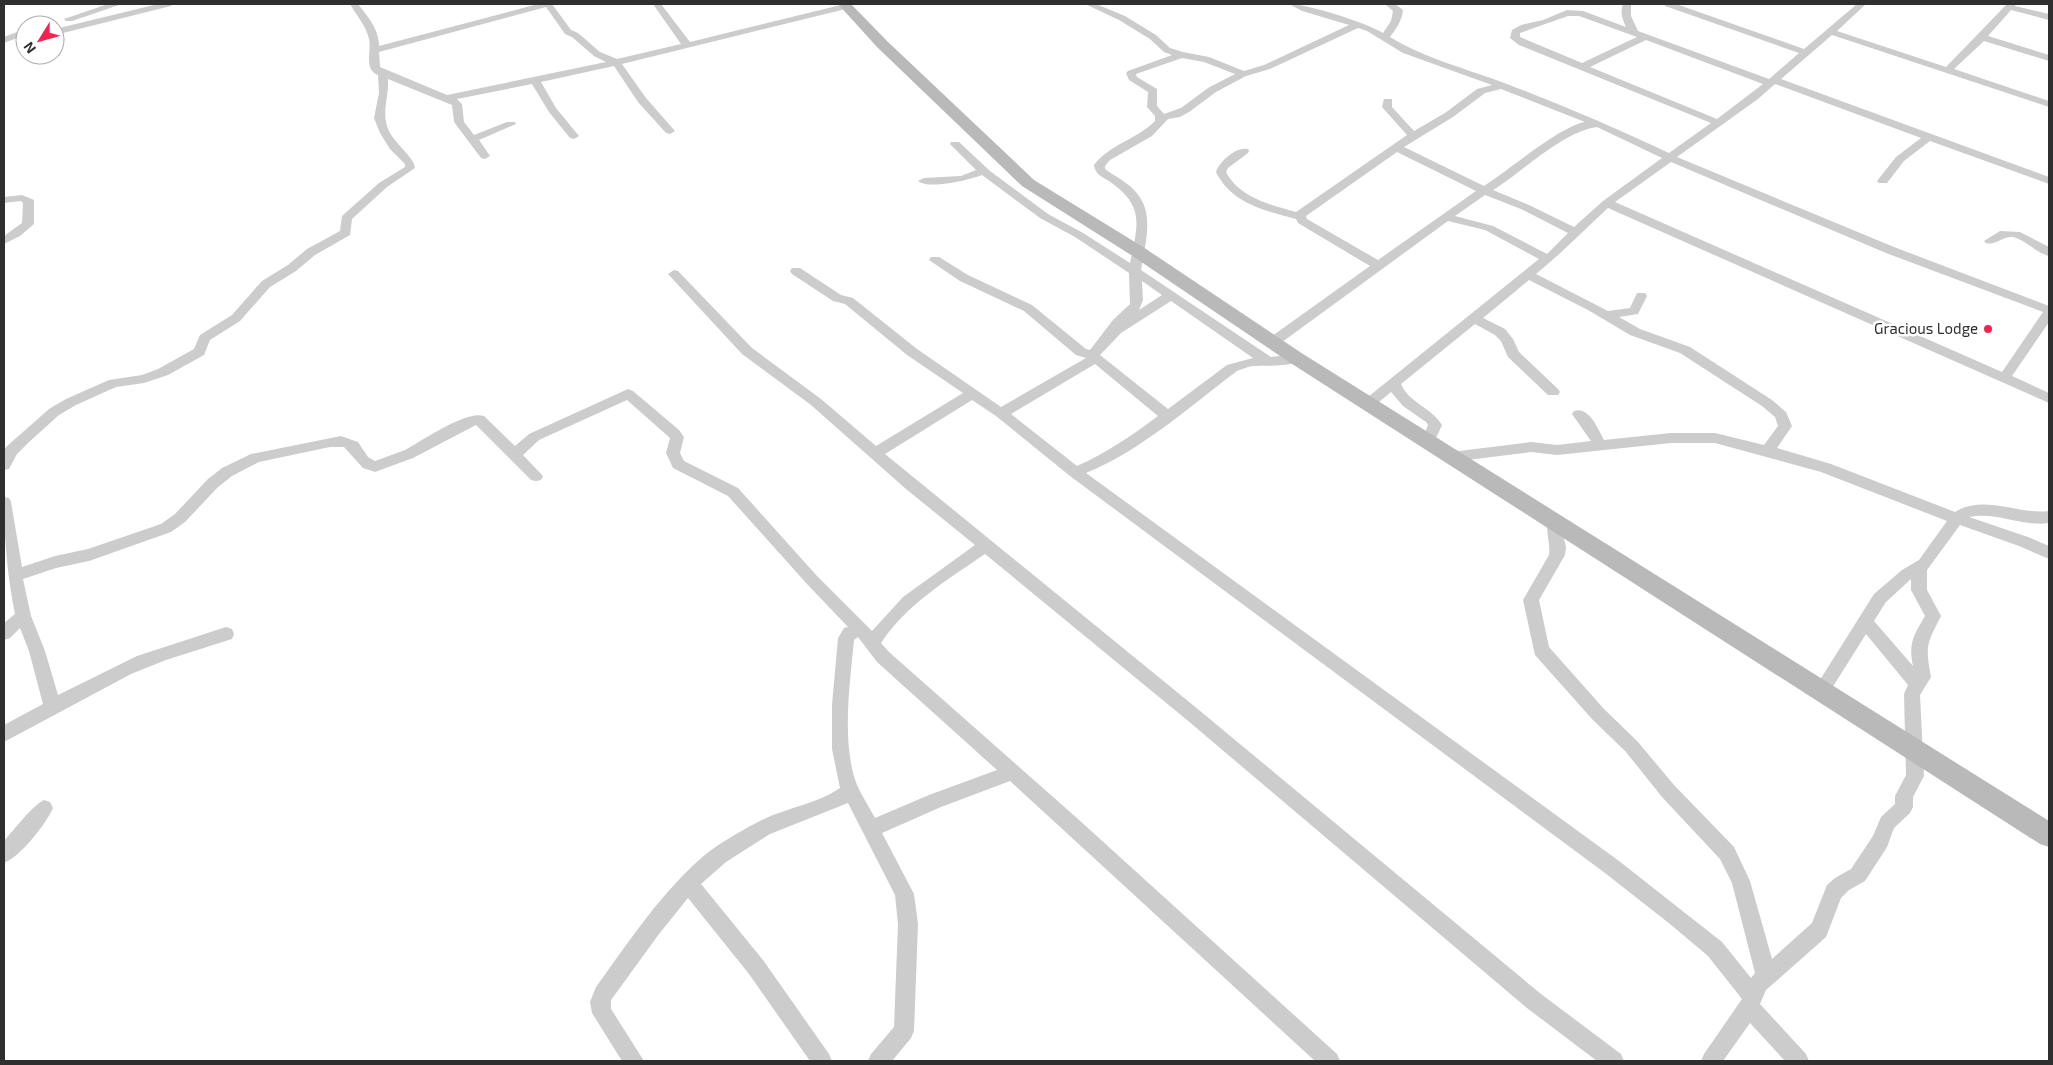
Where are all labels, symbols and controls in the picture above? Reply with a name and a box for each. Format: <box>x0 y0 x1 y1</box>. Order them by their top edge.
north arrow <box>15 15 65 65</box>
text: N <box>19 39 39 57</box>
place label: Gracious Lodge <box>1874 319 1978 337</box>
marker: Gracious Lodge <box>1982 323 1994 335</box>

